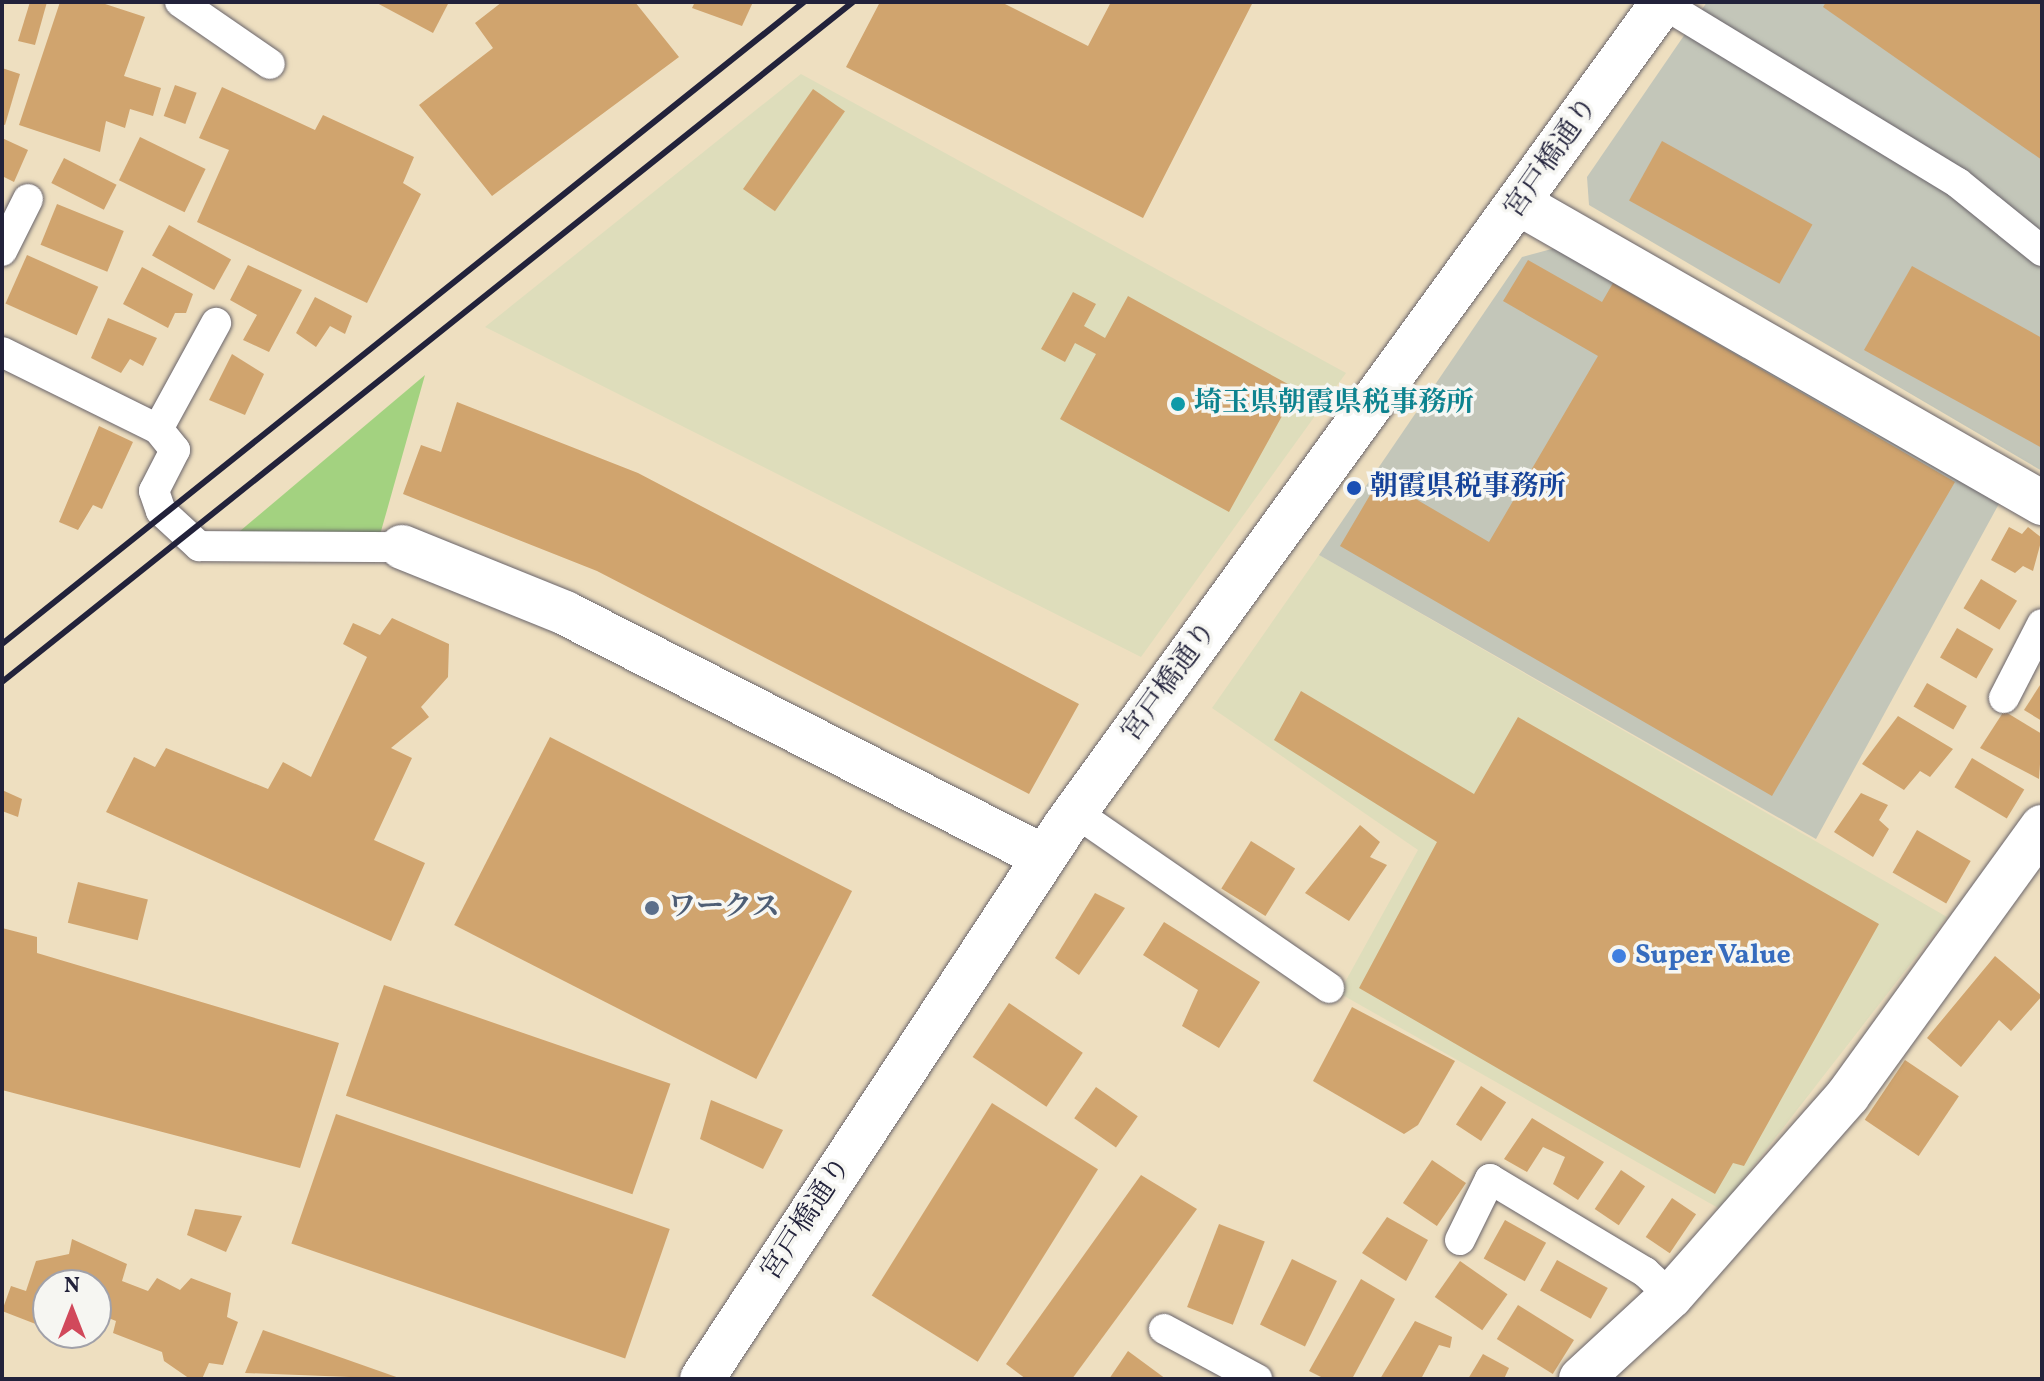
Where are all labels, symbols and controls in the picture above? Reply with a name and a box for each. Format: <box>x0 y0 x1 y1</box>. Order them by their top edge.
street label: 宮戸橋通り <box>1498 91 1606 225</box>
place label: 埼玉県朝霞県税事務所 <box>1194 387 1474 421</box>
marker: 埼玉県朝霞県税事務所 <box>1169 395 1187 413</box>
place label: 朝霞県税事務所 <box>1370 471 1566 505</box>
marker: 朝霞県税事務所 <box>1345 479 1363 497</box>
street label: 宮戸橋通り <box>1115 615 1225 749</box>
place label: ワークス <box>668 891 780 925</box>
marker: ワークス <box>643 899 661 917</box>
place label: Super Value <box>1635 939 1792 973</box>
marker: Super Value <box>1610 947 1628 965</box>
street label: 宮戸橋通り <box>755 1151 859 1287</box>
north arrow <box>32 1269 112 1349</box>
text: N <box>64 1271 80 1302</box>

